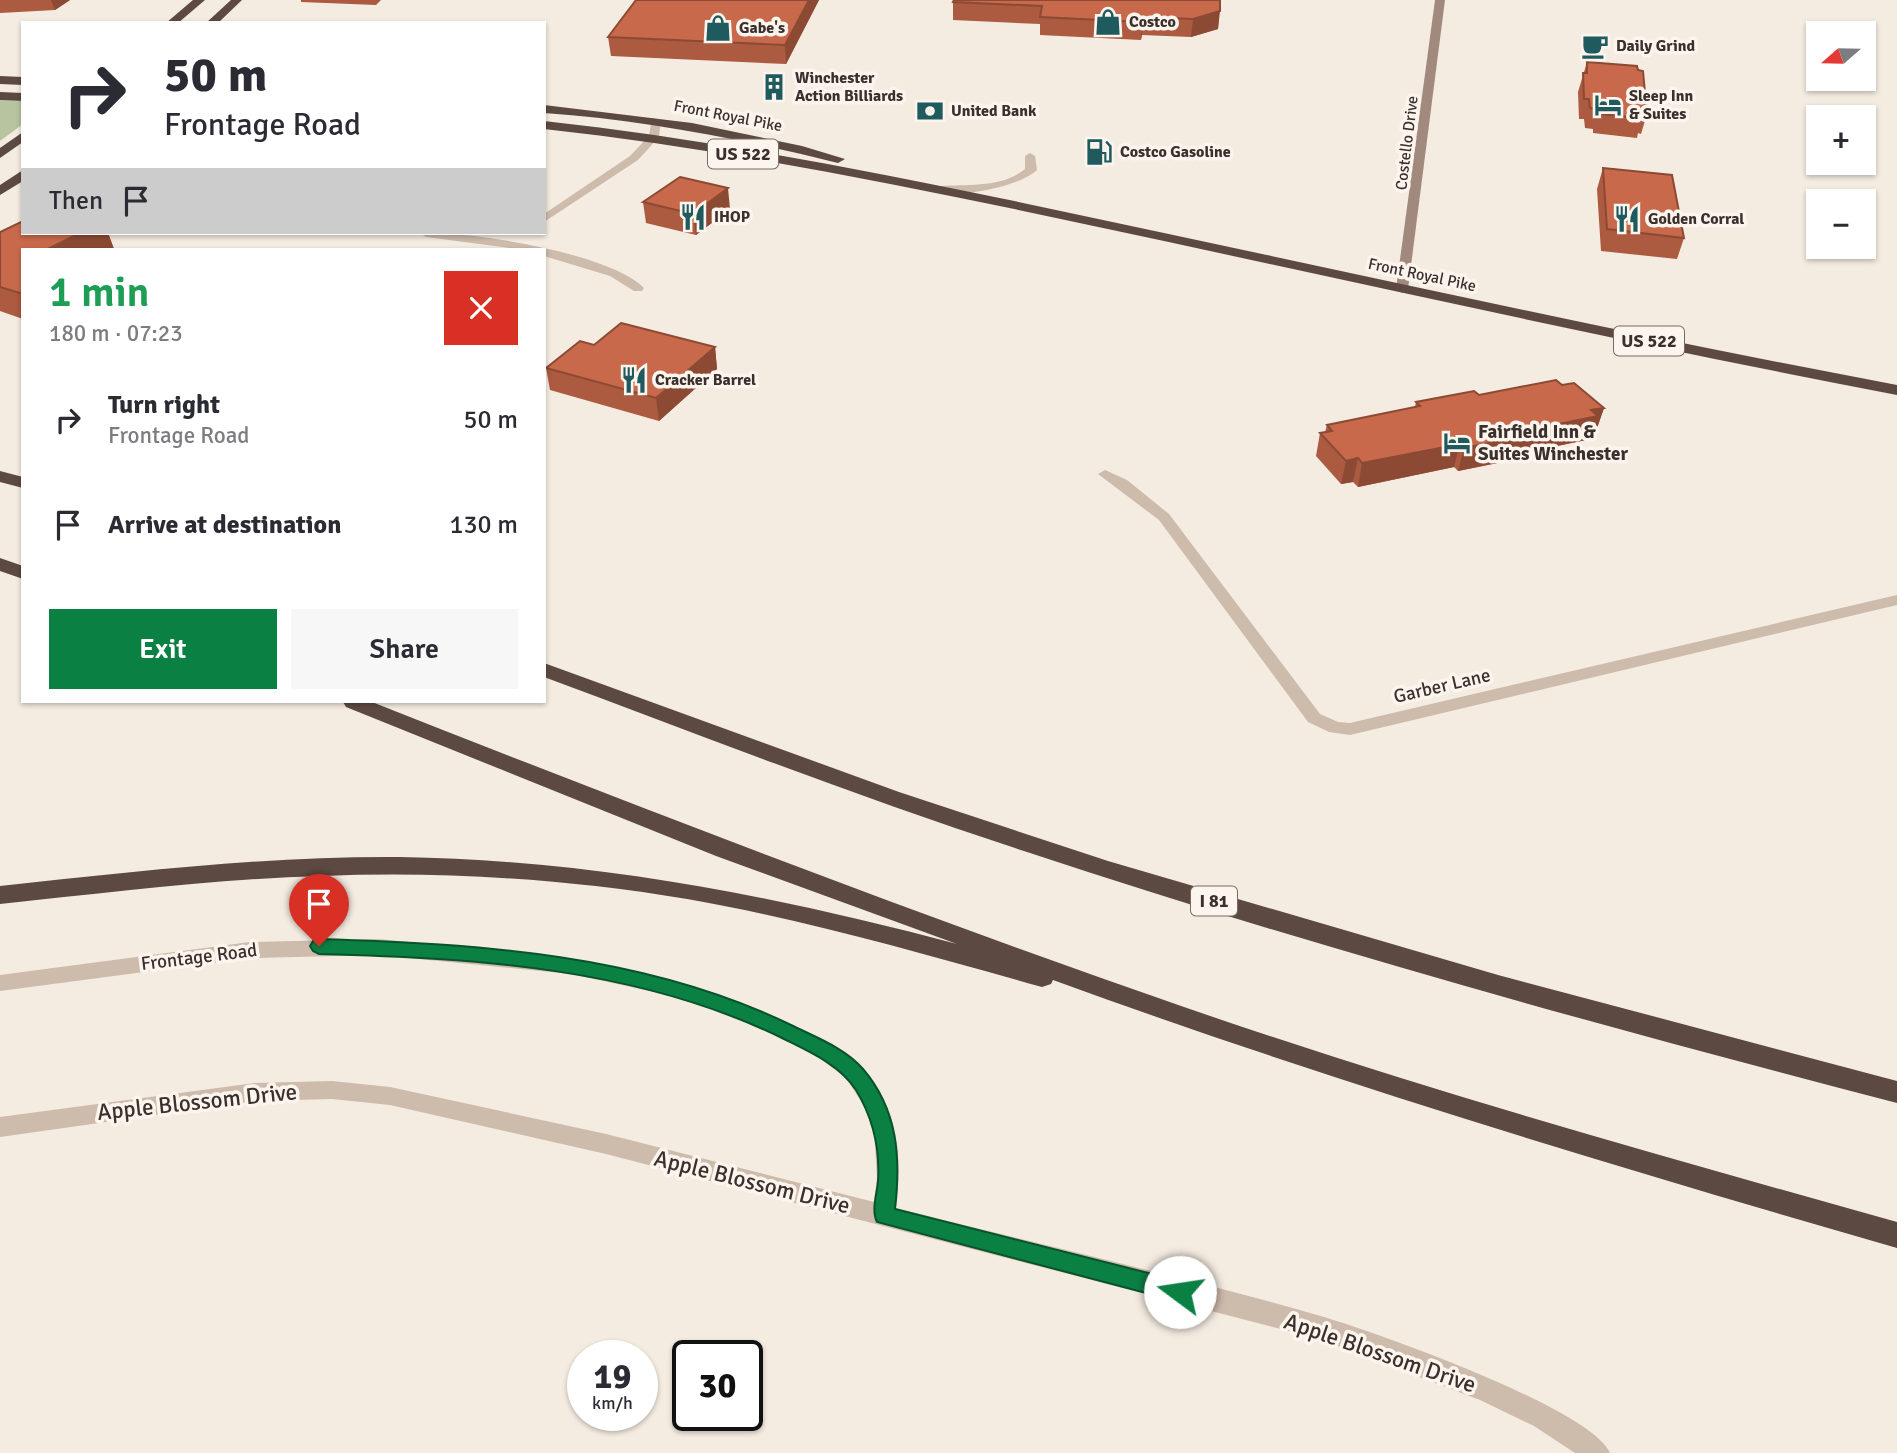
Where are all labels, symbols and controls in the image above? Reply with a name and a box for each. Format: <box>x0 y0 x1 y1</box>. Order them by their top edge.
shop icon: Costco <box>1093 7 1123 37</box>
place label: Costco <box>1129 12 1176 32</box>
shop icon: Gabe's <box>703 13 733 43</box>
place label: Gabe's <box>739 18 785 38</box>
north arrow <box>1806 21 1876 91</box>
map controls <box>1806 21 1876 259</box>
cafe icon: Daily Grind <box>1580 31 1610 61</box>
place label: Daily Grind <box>1616 36 1695 56</box>
text: 50 m <box>164 45 267 105</box>
icon: right <box>49 49 140 140</box>
place label: Winchester Action Billiards <box>795 68 903 106</box>
building icon: Winchester Action Billiards <box>759 72 789 102</box>
place label: Sleep Inn & Suites <box>1629 86 1694 124</box>
hotel icon: Sleep Inn & Suites <box>1593 90 1623 120</box>
street label: Costello Drive <box>1391 95 1423 191</box>
street label: Front Royal Pike <box>672 96 784 136</box>
bank icon: United Bank <box>915 96 945 126</box>
place label: United Bank <box>951 101 1037 121</box>
text: Frontage Road <box>164 105 361 144</box>
button: + <box>1806 105 1876 175</box>
fuel station icon: Costco Gasoline <box>1084 137 1114 167</box>
road number: US 522 <box>708 140 778 168</box>
place label: Costco Gasoline <box>1120 142 1231 162</box>
icon: arrive <box>117 182 155 220</box>
text: Then <box>49 185 103 217</box>
button: − <box>1806 189 1876 259</box>
restaurant icon: IHOP <box>678 202 708 232</box>
restaurant icon: Golden Corral <box>1612 204 1642 234</box>
place label: IHOP <box>714 207 750 227</box>
place label: Golden Corral <box>1648 209 1744 229</box>
street label: Front Royal Pike <box>1366 254 1478 296</box>
text: 1 min <box>49 267 150 318</box>
button: close <box>444 271 518 345</box>
text: 180 m · 07:23 <box>49 319 183 348</box>
road number: US 522 <box>1614 326 1684 356</box>
restaurant icon: Cracker Barrel <box>619 365 649 395</box>
place label: Cracker Barrel <box>655 370 756 390</box>
text: Turn right <box>108 389 220 421</box>
icon: right <box>49 401 87 439</box>
text: 50 m <box>463 404 518 436</box>
place label: Fairfield Inn & Suites Winchester <box>1478 420 1628 466</box>
text: Frontage Road <box>108 421 250 450</box>
hotel icon: Fairfield Inn & Suites Winchester <box>1442 428 1472 458</box>
icon: arrive <box>49 506 87 544</box>
text: Arrive at destination <box>108 509 341 541</box>
text: 130 m <box>449 509 518 541</box>
button: Exit <box>49 609 277 689</box>
button: Share <box>291 609 518 689</box>
street label: Garber Lane <box>1391 663 1493 709</box>
pin <box>289 874 349 946</box>
icon: arrive <box>300 885 338 923</box>
road number: I 81 <box>1191 887 1237 916</box>
street label: Frontage Road <box>139 938 259 976</box>
street label: Apple Blossom Drive <box>96 1077 298 1127</box>
street label: Apple Blossom Drive <box>651 1144 853 1220</box>
position arrow <box>1143 1255 1217 1329</box>
street label: Apple Blossom Drive <box>1280 1307 1480 1399</box>
speed limit sign: 30 <box>672 1340 763 1431</box>
text: 19 <box>594 1355 631 1398</box>
text: km/h <box>592 1392 633 1414</box>

